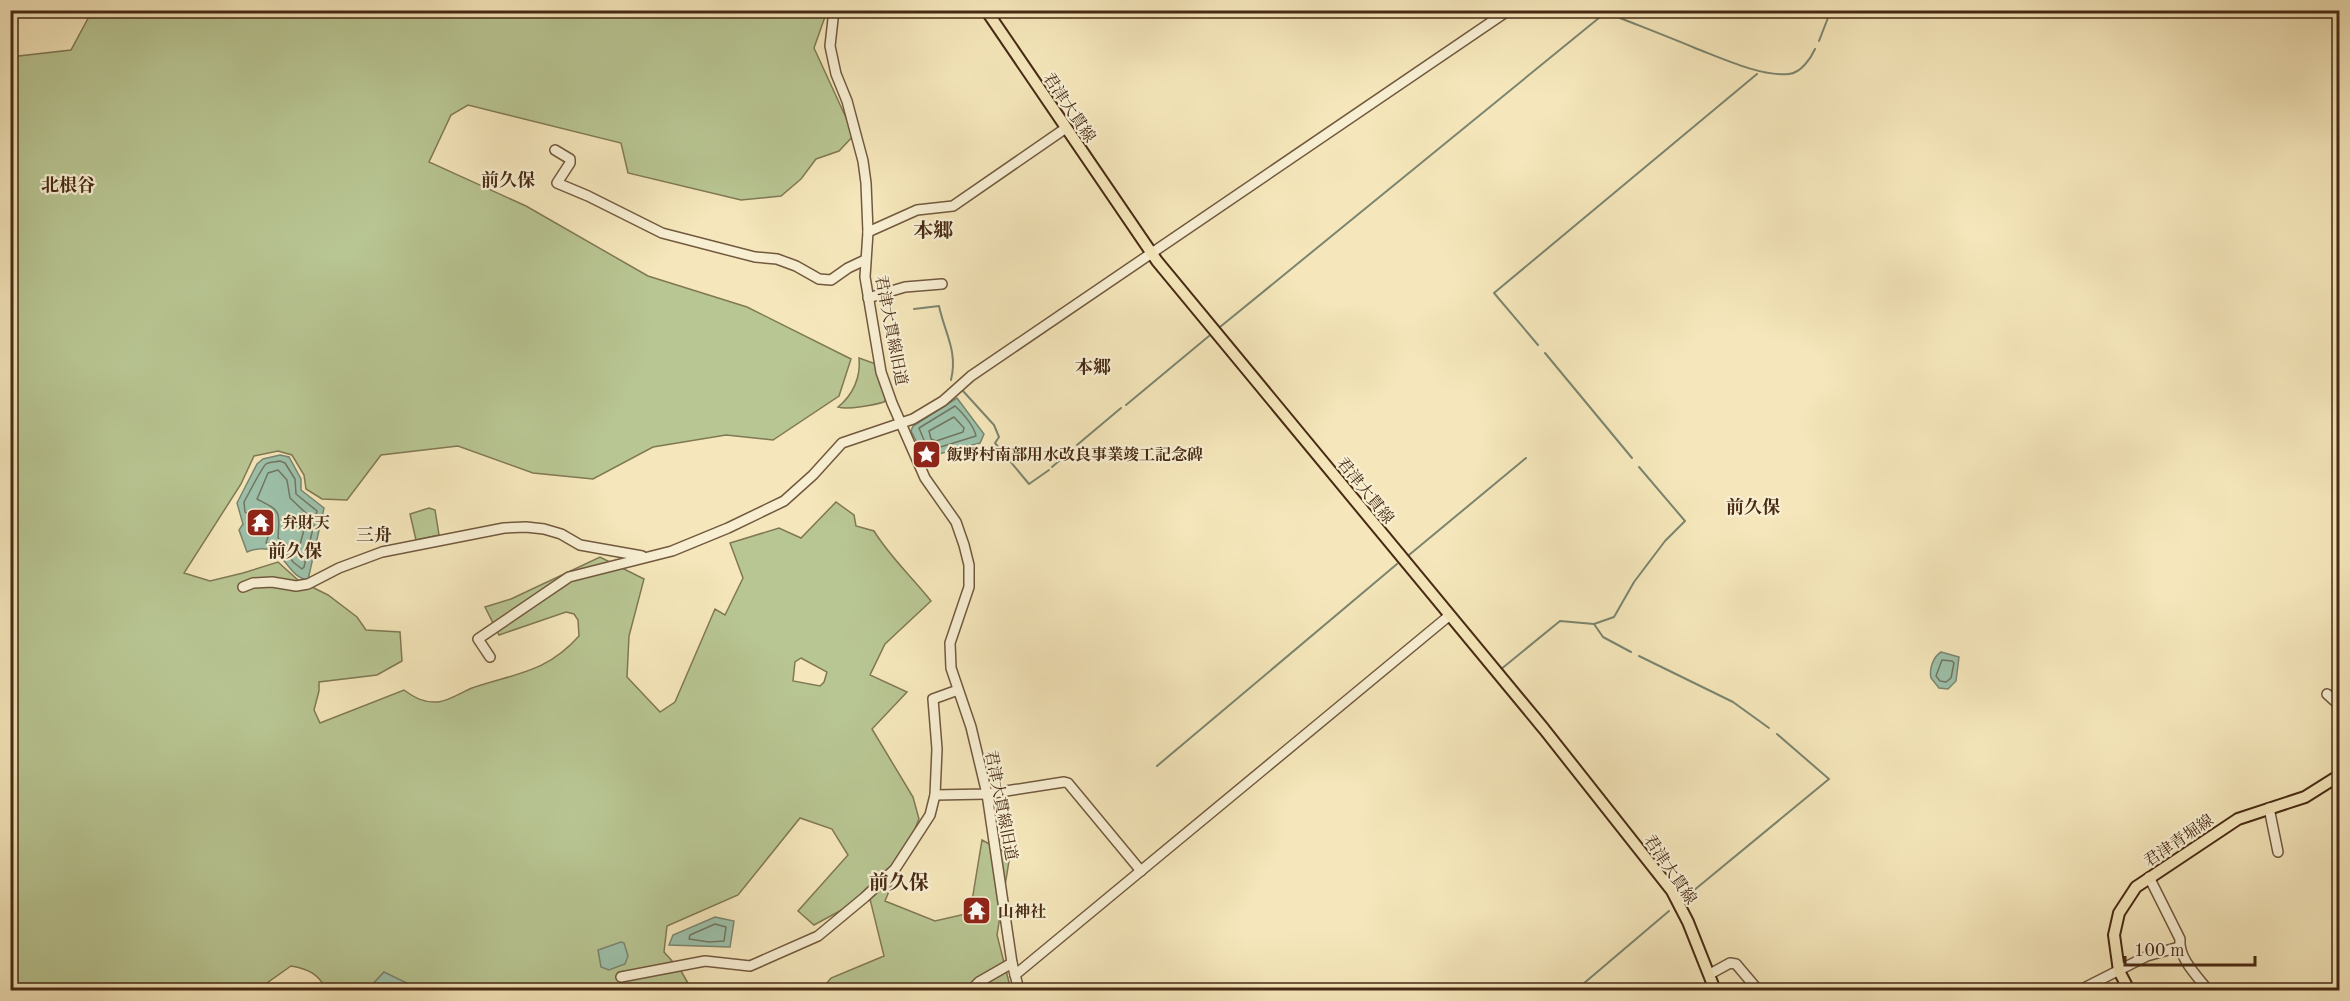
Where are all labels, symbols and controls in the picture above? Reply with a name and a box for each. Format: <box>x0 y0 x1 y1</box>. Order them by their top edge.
street label: 君津大貫線 <box>1039 69 1099 146</box>
district label: 前久保 <box>481 170 535 190</box>
district label: 北根谷 <box>41 175 95 195</box>
district label: 本郷 <box>913 220 954 242</box>
street label: 君津大貫線旧道 <box>871 273 911 387</box>
district label: 本郷 <box>1075 357 1111 377</box>
place icon: 飯野村南部用水改良事業竣工記念碑 <box>910 438 942 470</box>
place label: 飯野村南部用水改良事業竣工記念碑 <box>947 446 1203 464</box>
street label: 君津大貫線 <box>1333 454 1397 527</box>
district label: 前久保 <box>1726 497 1780 517</box>
temple icon: 弁財天 <box>245 506 277 538</box>
place label: 弁財天 <box>282 514 330 532</box>
district label: 三舟 <box>356 525 392 545</box>
district label: 前久保 <box>268 541 322 561</box>
street label: 君津大貫線旧道 <box>981 748 1021 862</box>
street label: 君津青堀線 <box>2140 811 2217 871</box>
street label: 君津大貫線 <box>1640 831 1700 908</box>
district label: 前久保 <box>869 871 929 894</box>
temple icon: 山神社 <box>961 895 993 927</box>
place label: 山神社 <box>998 903 1046 921</box>
scale bar <box>2125 929 2256 967</box>
text: 100 m <box>2134 942 2185 960</box>

